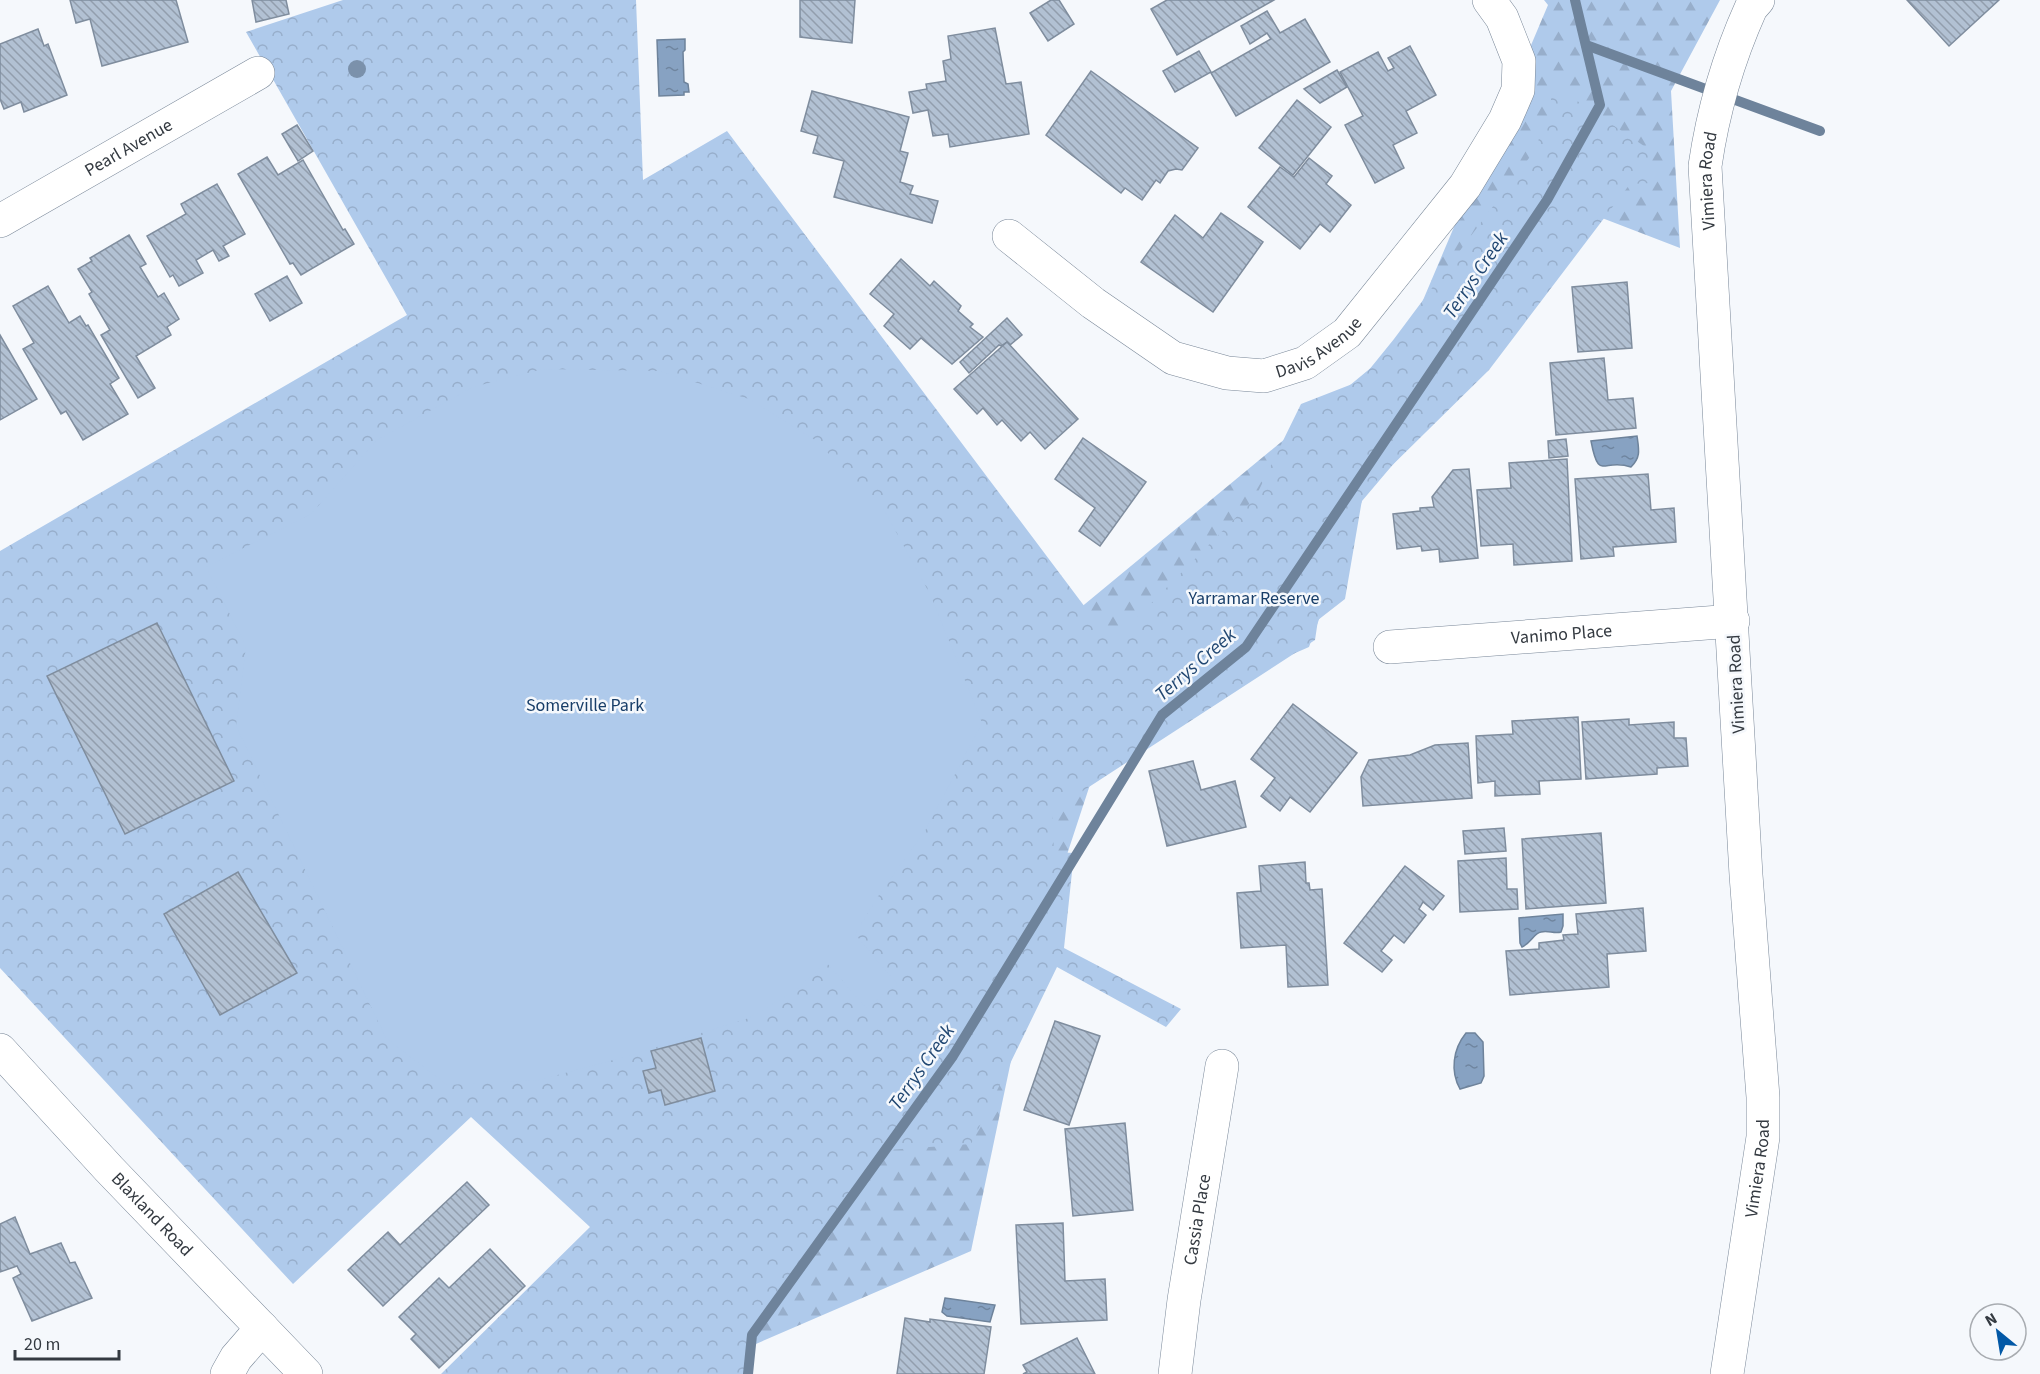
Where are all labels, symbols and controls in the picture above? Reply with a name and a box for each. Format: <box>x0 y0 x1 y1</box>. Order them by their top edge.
street label: Pearl Avenue <box>80 113 177 183</box>
street label: Vimiera Road <box>1693 129 1724 231</box>
water label: Terrys Creek <box>1436 226 1516 325</box>
street label: Davis Avenue <box>1272 312 1368 385</box>
park label: Yarramar Reserve <box>1188 586 1319 611</box>
street label: Vanimo Place <box>1510 618 1613 651</box>
water label: Terrys Creek <box>1149 621 1243 708</box>
street label: Vimiera Road <box>1721 634 1752 734</box>
park label: Somerville Park <box>526 693 644 718</box>
water label: Terrys Creek <box>882 1018 962 1116</box>
street label: Vimiera Road <box>1739 1119 1776 1219</box>
street label: Blaxland Road <box>106 1167 198 1262</box>
street label: Cassia Place <box>1178 1172 1217 1267</box>
north arrow <box>1968 1302 2028 1362</box>
text: N <box>1981 1308 2001 1332</box>
scale bar <box>15 1323 118 1361</box>
text: 20 m <box>24 1332 60 1357</box>

